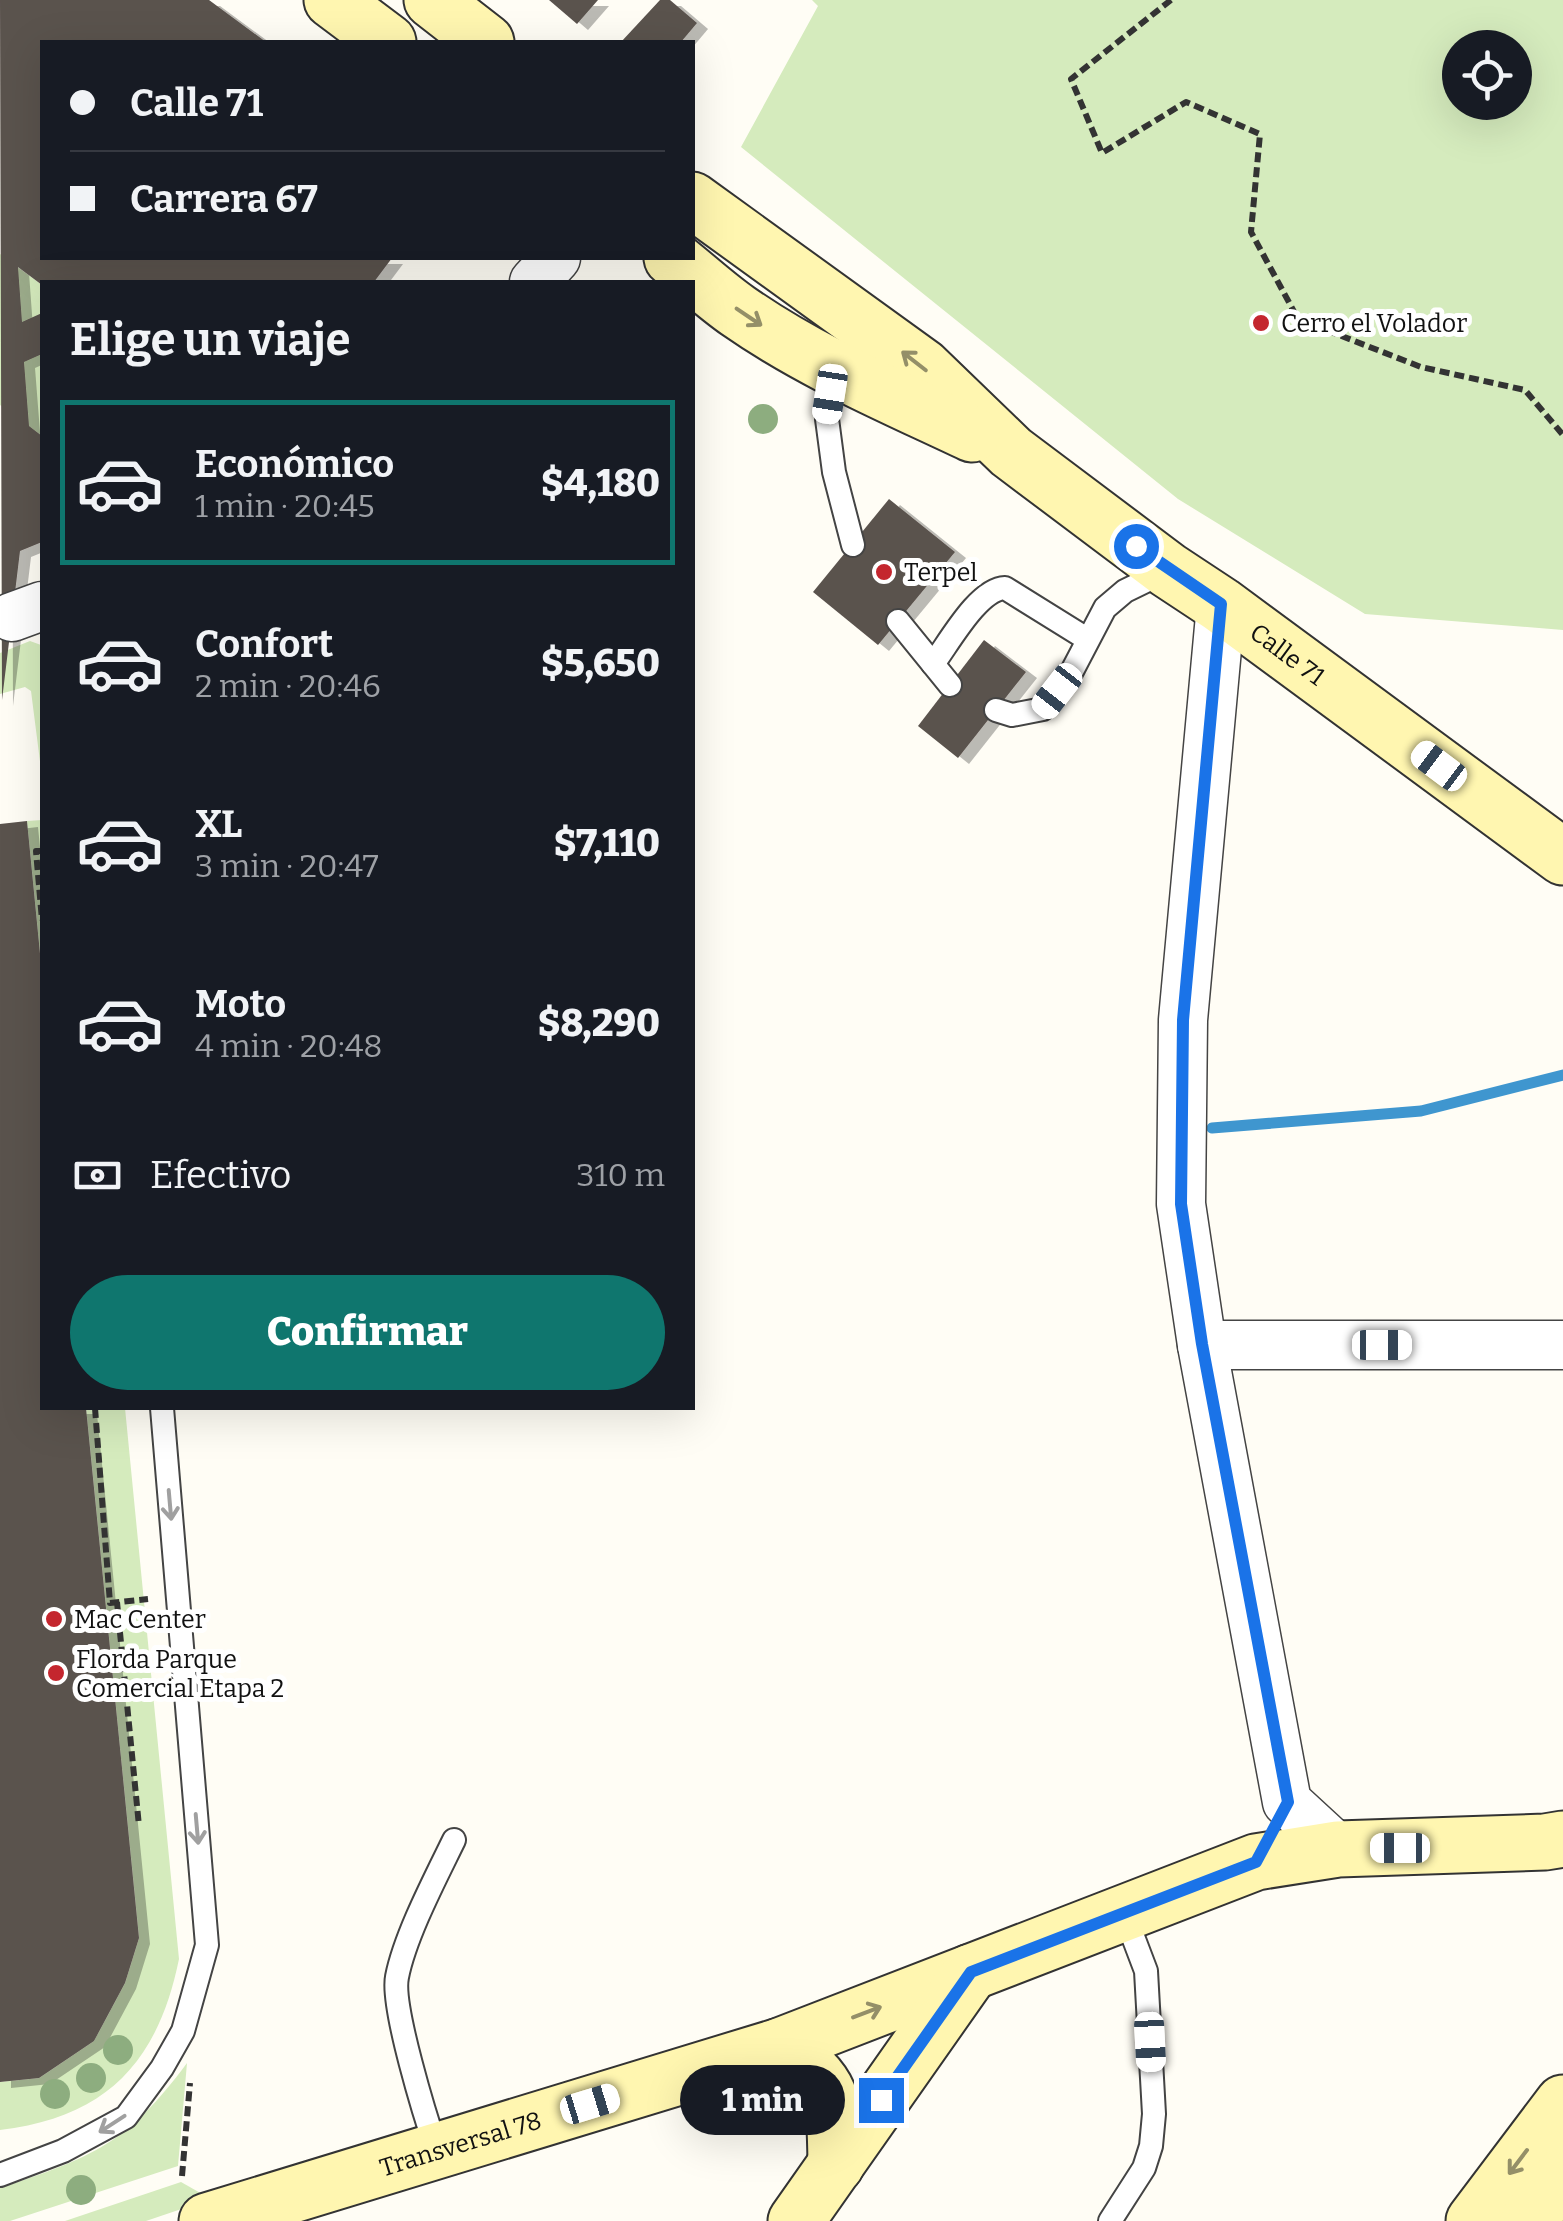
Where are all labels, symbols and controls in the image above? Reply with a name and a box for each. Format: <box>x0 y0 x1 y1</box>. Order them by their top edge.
map controls <box>1442 30 1532 120</box>
button: locate <box>1442 30 1532 120</box>
text: Calle 71 <box>130 80 263 126</box>
text: Carrera 67 <box>130 176 318 222</box>
one-way arrow <box>734 307 762 328</box>
place label: Cerro el Volador <box>1281 309 1467 339</box>
marker: Cerro el Volador <box>1250 312 1272 334</box>
text: Elige un viaje <box>70 313 350 367</box>
one-way arrow <box>901 351 928 372</box>
car <box>810 362 850 426</box>
icon: car <box>75 438 165 528</box>
text: Económico <box>195 441 394 487</box>
text: $4,180 <box>541 460 660 506</box>
text: 1 min · 20:45 <box>195 487 375 525</box>
route start <box>1114 524 1159 569</box>
place label: Terpel <box>904 558 978 588</box>
marker: Terpel <box>873 561 895 583</box>
street label: Calle 71 <box>1244 617 1330 692</box>
icon: car <box>75 618 165 708</box>
text: Confort <box>195 621 333 667</box>
text: $5,650 <box>541 640 660 686</box>
car <box>1027 658 1087 724</box>
text: 2 min · 20:46 <box>195 667 381 705</box>
car <box>1406 736 1472 796</box>
icon: car <box>75 798 165 888</box>
text: XL <box>195 801 242 847</box>
text: $7,110 <box>554 820 660 866</box>
text: 3 min · 20:47 <box>195 847 379 885</box>
icon: car <box>75 978 165 1068</box>
text: Moto <box>195 981 286 1027</box>
text: $8,290 <box>538 1000 660 1046</box>
text: 4 min · 20:48 <box>195 1027 383 1065</box>
icon: cash <box>70 1148 125 1203</box>
text: Efectivo <box>150 1152 291 1198</box>
text: 310 m <box>576 1156 665 1194</box>
button: Confirmar <box>70 1275 665 1390</box>
car <box>1352 1330 1412 1360</box>
one-way arrow <box>161 1488 180 1520</box>
place label: Mac Center <box>74 1605 206 1635</box>
marker: Mac Center <box>43 1608 65 1630</box>
place label: Florda Parque Comercial Etapa 2 <box>76 1645 284 1704</box>
marker: Florda Parque Comercial Etapa 2 <box>45 1662 67 1684</box>
one-way arrow <box>188 1812 207 1844</box>
car <box>1370 1833 1430 1863</box>
one-way arrow <box>851 2002 882 2020</box>
car <box>1133 2011 1167 2073</box>
callout: 1 min <box>681 2065 846 2135</box>
route end <box>859 2078 904 2123</box>
car <box>557 2081 623 2127</box>
text: 1 min <box>722 2081 803 2119</box>
street label: Transversal 78 <box>376 2106 545 2183</box>
one-way arrow <box>98 2114 127 2135</box>
one-way arrow <box>1508 2148 1529 2175</box>

